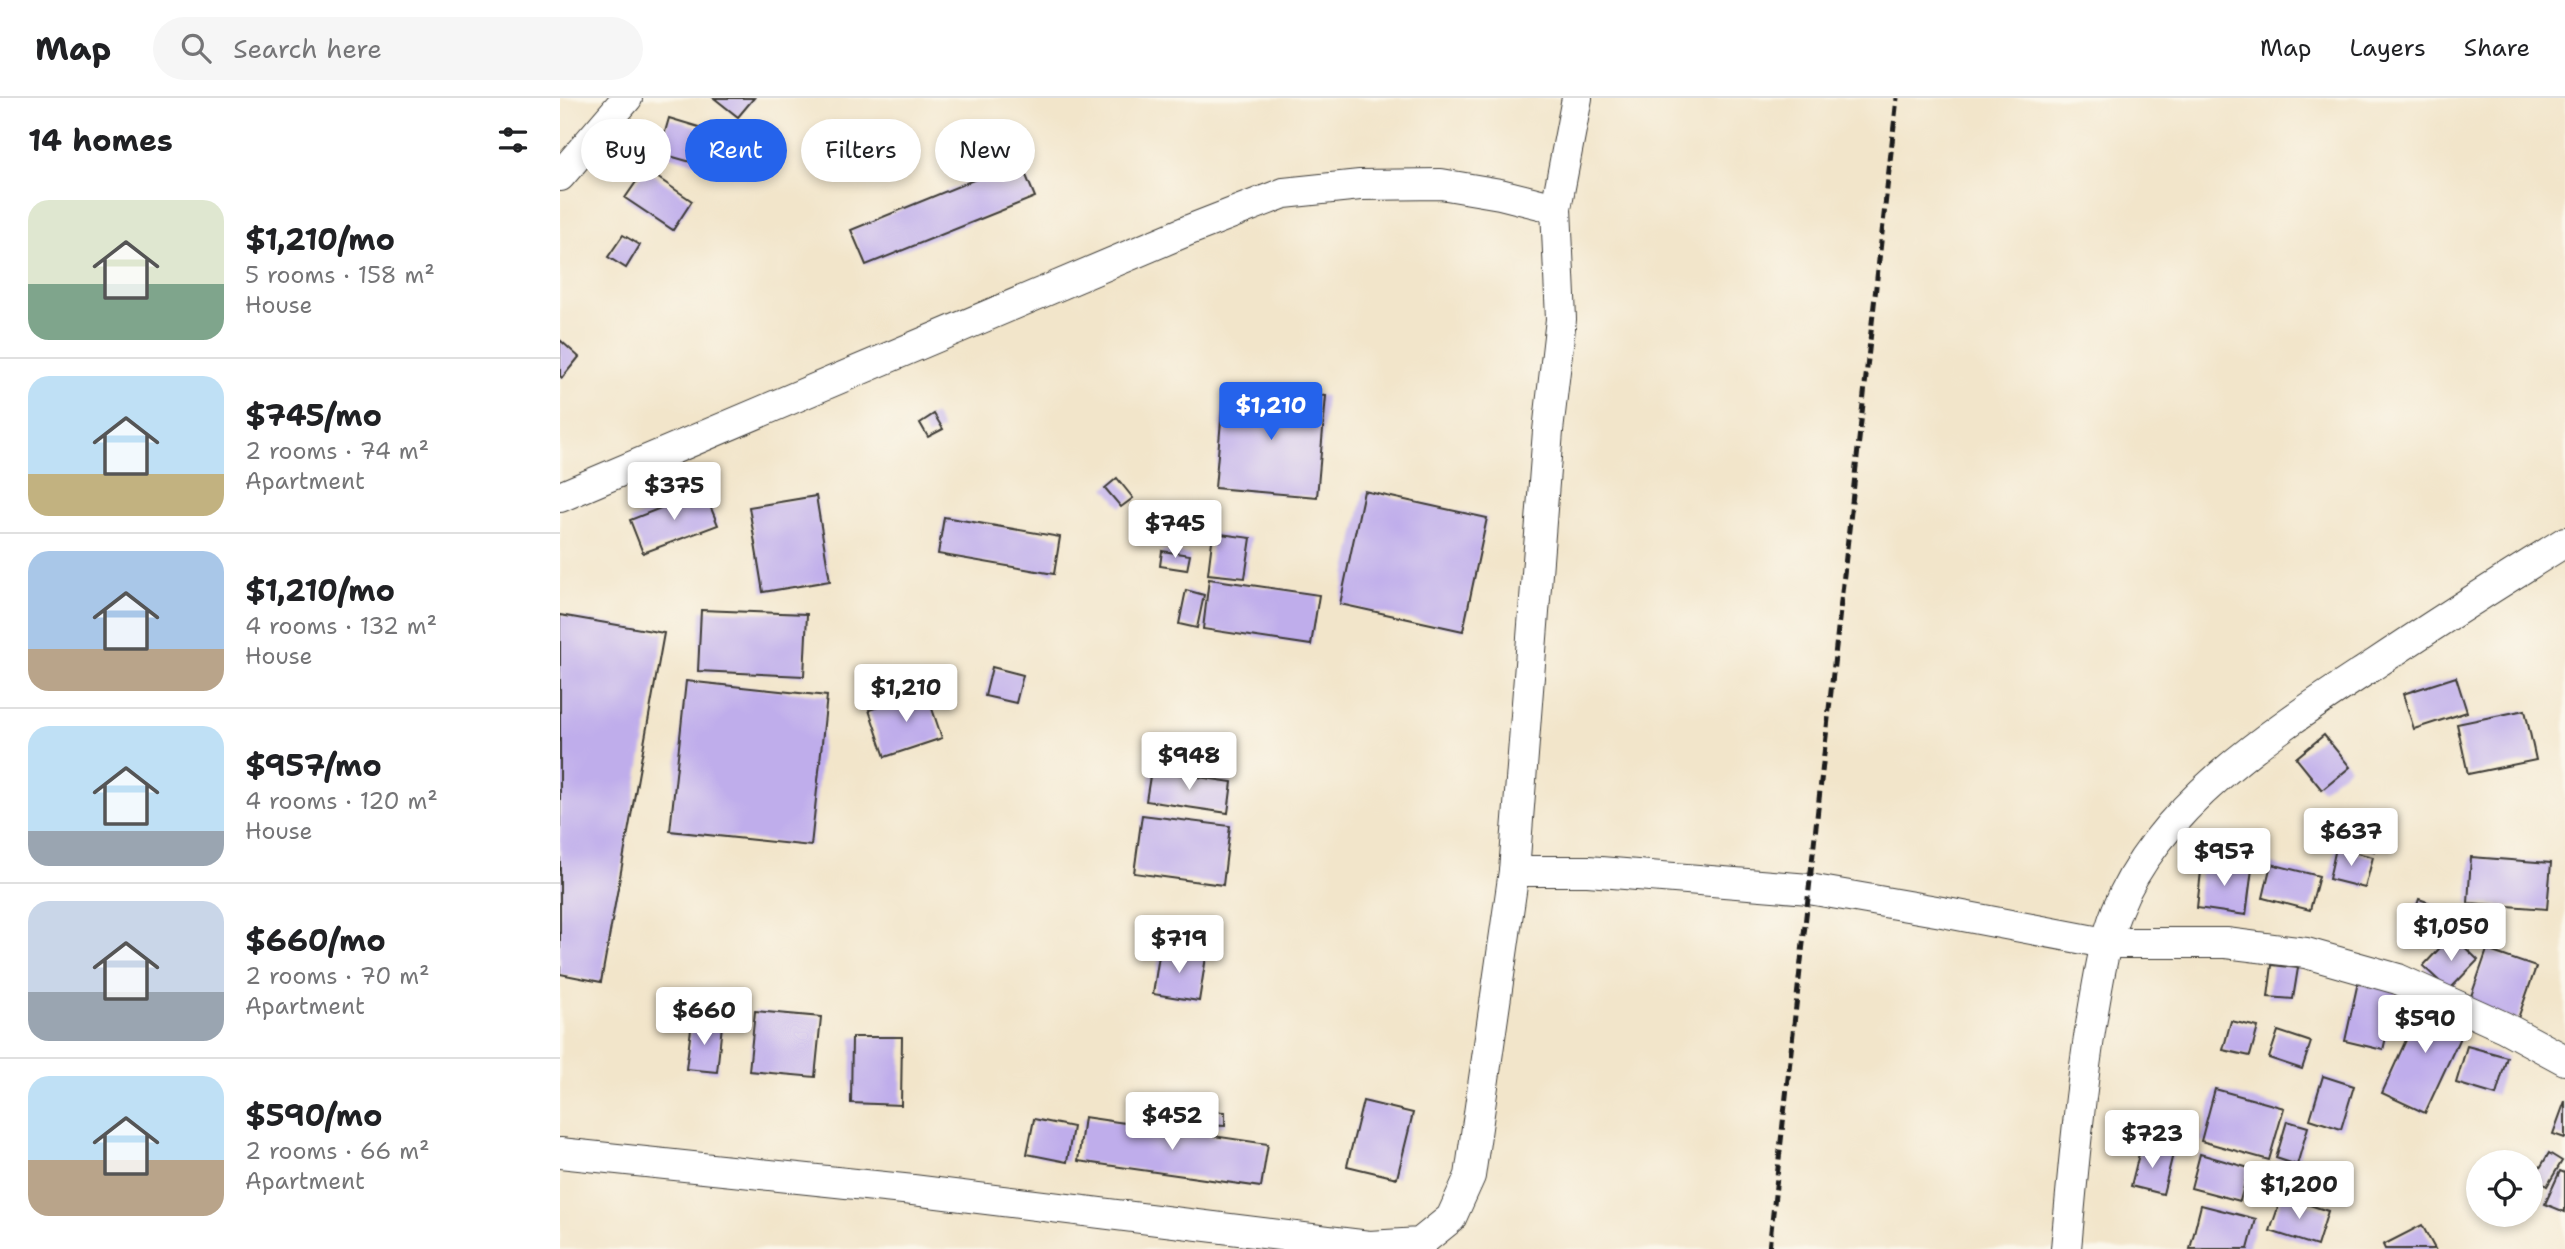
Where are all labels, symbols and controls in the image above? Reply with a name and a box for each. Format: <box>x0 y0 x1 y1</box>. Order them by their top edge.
search box <box>153 17 643 80</box>
text: Map <box>35 26 111 71</box>
icon: search <box>177 29 215 67</box>
text: Search here <box>233 31 382 66</box>
text: Map <box>2260 32 2311 64</box>
text: Layers <box>2349 32 2426 64</box>
text: Share <box>2464 32 2530 64</box>
chip: Buy <box>581 119 671 182</box>
chip: Rent <box>685 119 787 182</box>
chip: Filters <box>801 119 921 182</box>
chip: New <box>935 119 1035 182</box>
text: 14 homes <box>28 120 173 161</box>
icon: filters <box>494 121 532 159</box>
text: $1,210/mo <box>245 219 395 260</box>
icon: home <box>84 228 168 312</box>
text: 5 rooms · 158 m² <box>245 260 435 290</box>
text: House <box>245 290 313 320</box>
pin: $1,210 <box>1214 382 1328 442</box>
text: $1,210 <box>1235 390 1307 420</box>
text: $745/mo <box>245 395 382 436</box>
icon: home <box>84 404 168 488</box>
text: 2 rooms · 74 m² <box>245 436 429 466</box>
pin: $375 <box>633 462 715 522</box>
text: Apartment <box>245 466 365 496</box>
text: $375 <box>644 470 704 500</box>
pin: $745 <box>1134 500 1216 560</box>
text: $745 <box>1145 508 1205 538</box>
text: $1,210/mo <box>245 570 395 611</box>
icon: home <box>84 579 168 663</box>
text: 4 rooms · 132 m² <box>245 611 437 641</box>
text: House <box>245 641 313 671</box>
pin: $1,210 <box>849 664 963 724</box>
text: $1,210 <box>870 672 942 702</box>
pin: $948 <box>1148 732 1230 792</box>
text: $948 <box>1158 740 1220 770</box>
text: $957/mo <box>245 745 382 786</box>
icon: home <box>84 754 168 838</box>
text: 4 rooms · 120 m² <box>245 786 438 816</box>
pin: $637 <box>2310 808 2392 868</box>
text: House <box>245 816 313 846</box>
text: $637 <box>2320 816 2382 846</box>
pin: $957 <box>2183 828 2265 888</box>
text: $957 <box>2193 836 2255 866</box>
pin: $1,050 <box>2394 904 2508 963</box>
text: $1,050 <box>2413 911 2489 941</box>
pin: $719 <box>1138 916 1220 975</box>
text: $660/mo <box>245 920 386 961</box>
text: $719 <box>1151 923 1207 953</box>
icon: home <box>84 929 168 1013</box>
text: 2 rooms · 70 m² <box>245 961 430 991</box>
pin: $660 <box>663 988 745 1047</box>
text: Apartment <box>245 991 365 1021</box>
text: $660 <box>672 995 736 1025</box>
pin: $590 <box>2384 996 2466 1055</box>
text: $590 <box>2394 1003 2456 1033</box>
pin: $452 <box>1131 1093 1213 1152</box>
text: $590/mo <box>245 1095 383 1136</box>
text: $452 <box>1142 1100 1202 1130</box>
icon: home <box>84 1104 168 1188</box>
pin: $723 <box>2111 1110 2193 1170</box>
text: $723 <box>2121 1118 2183 1148</box>
text: 2 rooms · 66 m² <box>245 1136 430 1166</box>
map controls <box>2466 1150 2543 1227</box>
button: locate <box>2466 1150 2543 1227</box>
pin: $1,200 <box>2242 1162 2356 1221</box>
text: Apartment <box>245 1166 365 1196</box>
text: $1,200 <box>2260 1169 2338 1199</box>

